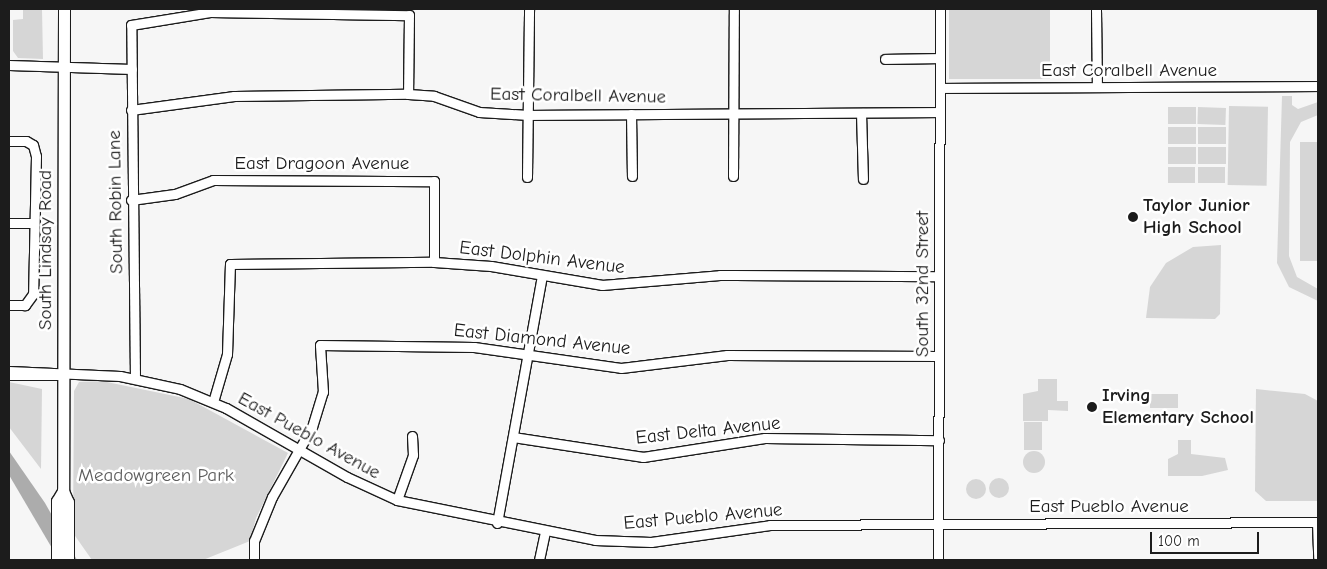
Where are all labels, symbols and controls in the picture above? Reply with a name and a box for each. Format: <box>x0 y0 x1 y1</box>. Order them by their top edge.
street label: East Coralbell Avenue <box>1041 60 1217 82</box>
street label: East Coralbell Avenue <box>490 83 666 109</box>
street label: South Robin Lane <box>103 130 129 274</box>
street label: East Dragoon Avenue <box>235 153 409 175</box>
street label: South Lindsay Road <box>35 170 57 330</box>
place label: Taylor Junior High School <box>1143 195 1250 239</box>
street label: South 32nd Street <box>912 211 934 357</box>
marker: Taylor Junior High School <box>1127 211 1139 223</box>
street label: East Dolphin Avenue <box>458 237 626 279</box>
street label: East Diamond Avenue <box>453 319 631 361</box>
place label: Irving Elementary School <box>1102 385 1254 429</box>
street label: East Pueblo Avenue <box>234 387 384 485</box>
marker: Irving Elementary School <box>1086 401 1098 413</box>
street label: East Delta Avenue <box>634 412 782 450</box>
park label: Meadowgreen Park <box>78 465 234 487</box>
street label: East Pueblo Avenue <box>1029 496 1189 518</box>
street label: East Pueblo Avenue <box>623 499 783 535</box>
scale bar <box>1152 522 1261 554</box>
text: 100 m <box>1158 532 1200 550</box>

